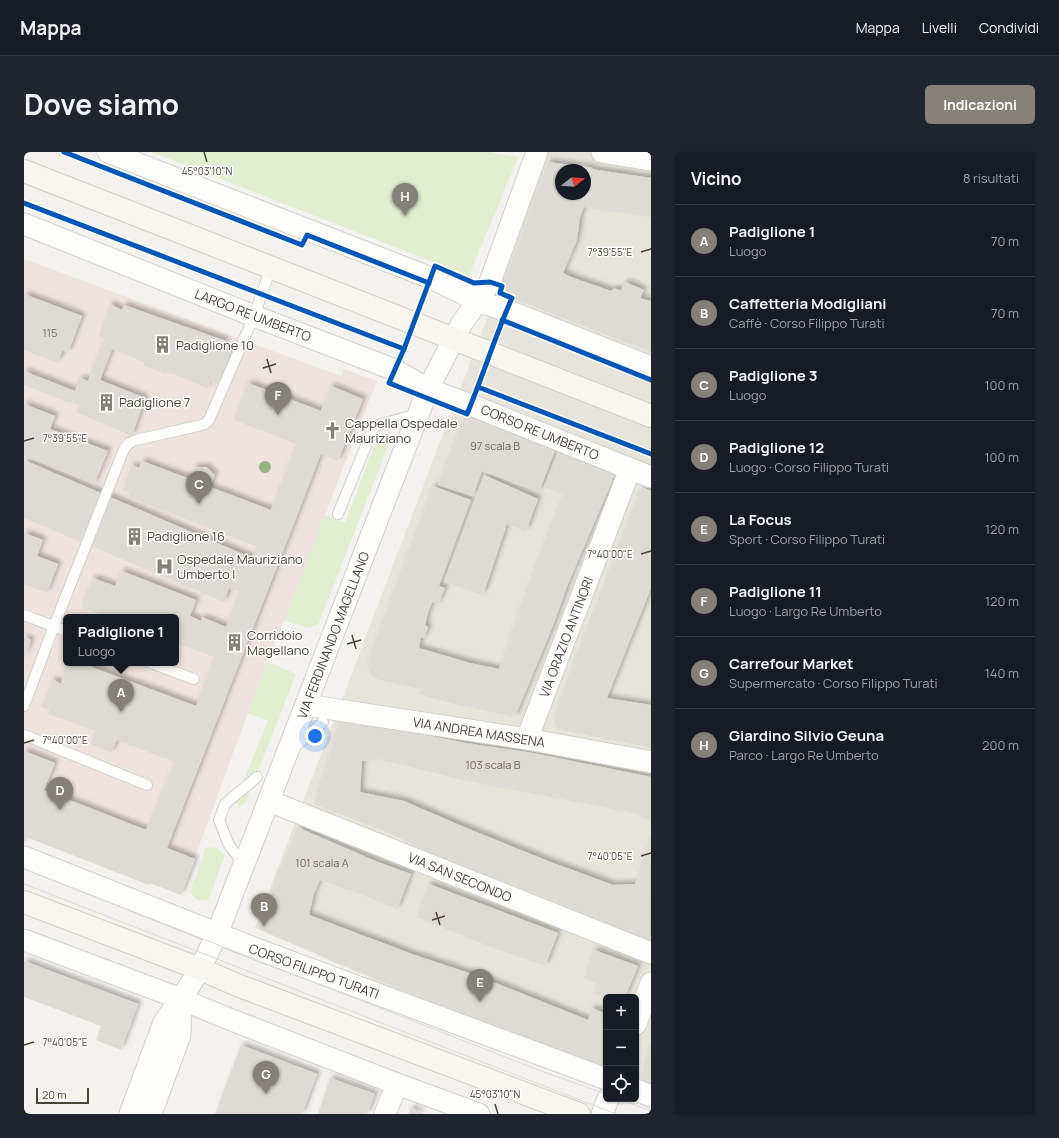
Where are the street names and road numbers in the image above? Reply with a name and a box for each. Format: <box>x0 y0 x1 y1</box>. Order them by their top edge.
street label: LARGO RE UMBERTO <box>192 285 314 346</box>
street label: CORSO RE UMBERTO <box>478 400 602 464</box>
street label: VIA FERDINANDO MAGELLANO <box>293 548 373 721</box>
street label: VIA ORAZIO ANTINORI <box>535 574 597 700</box>
street label: VIA ANDREA MASSENA <box>412 713 546 751</box>
street label: VIA SAN SECONDO <box>405 848 515 906</box>
street label: CORSO FILIPPO TURATI <box>246 939 382 1003</box>

